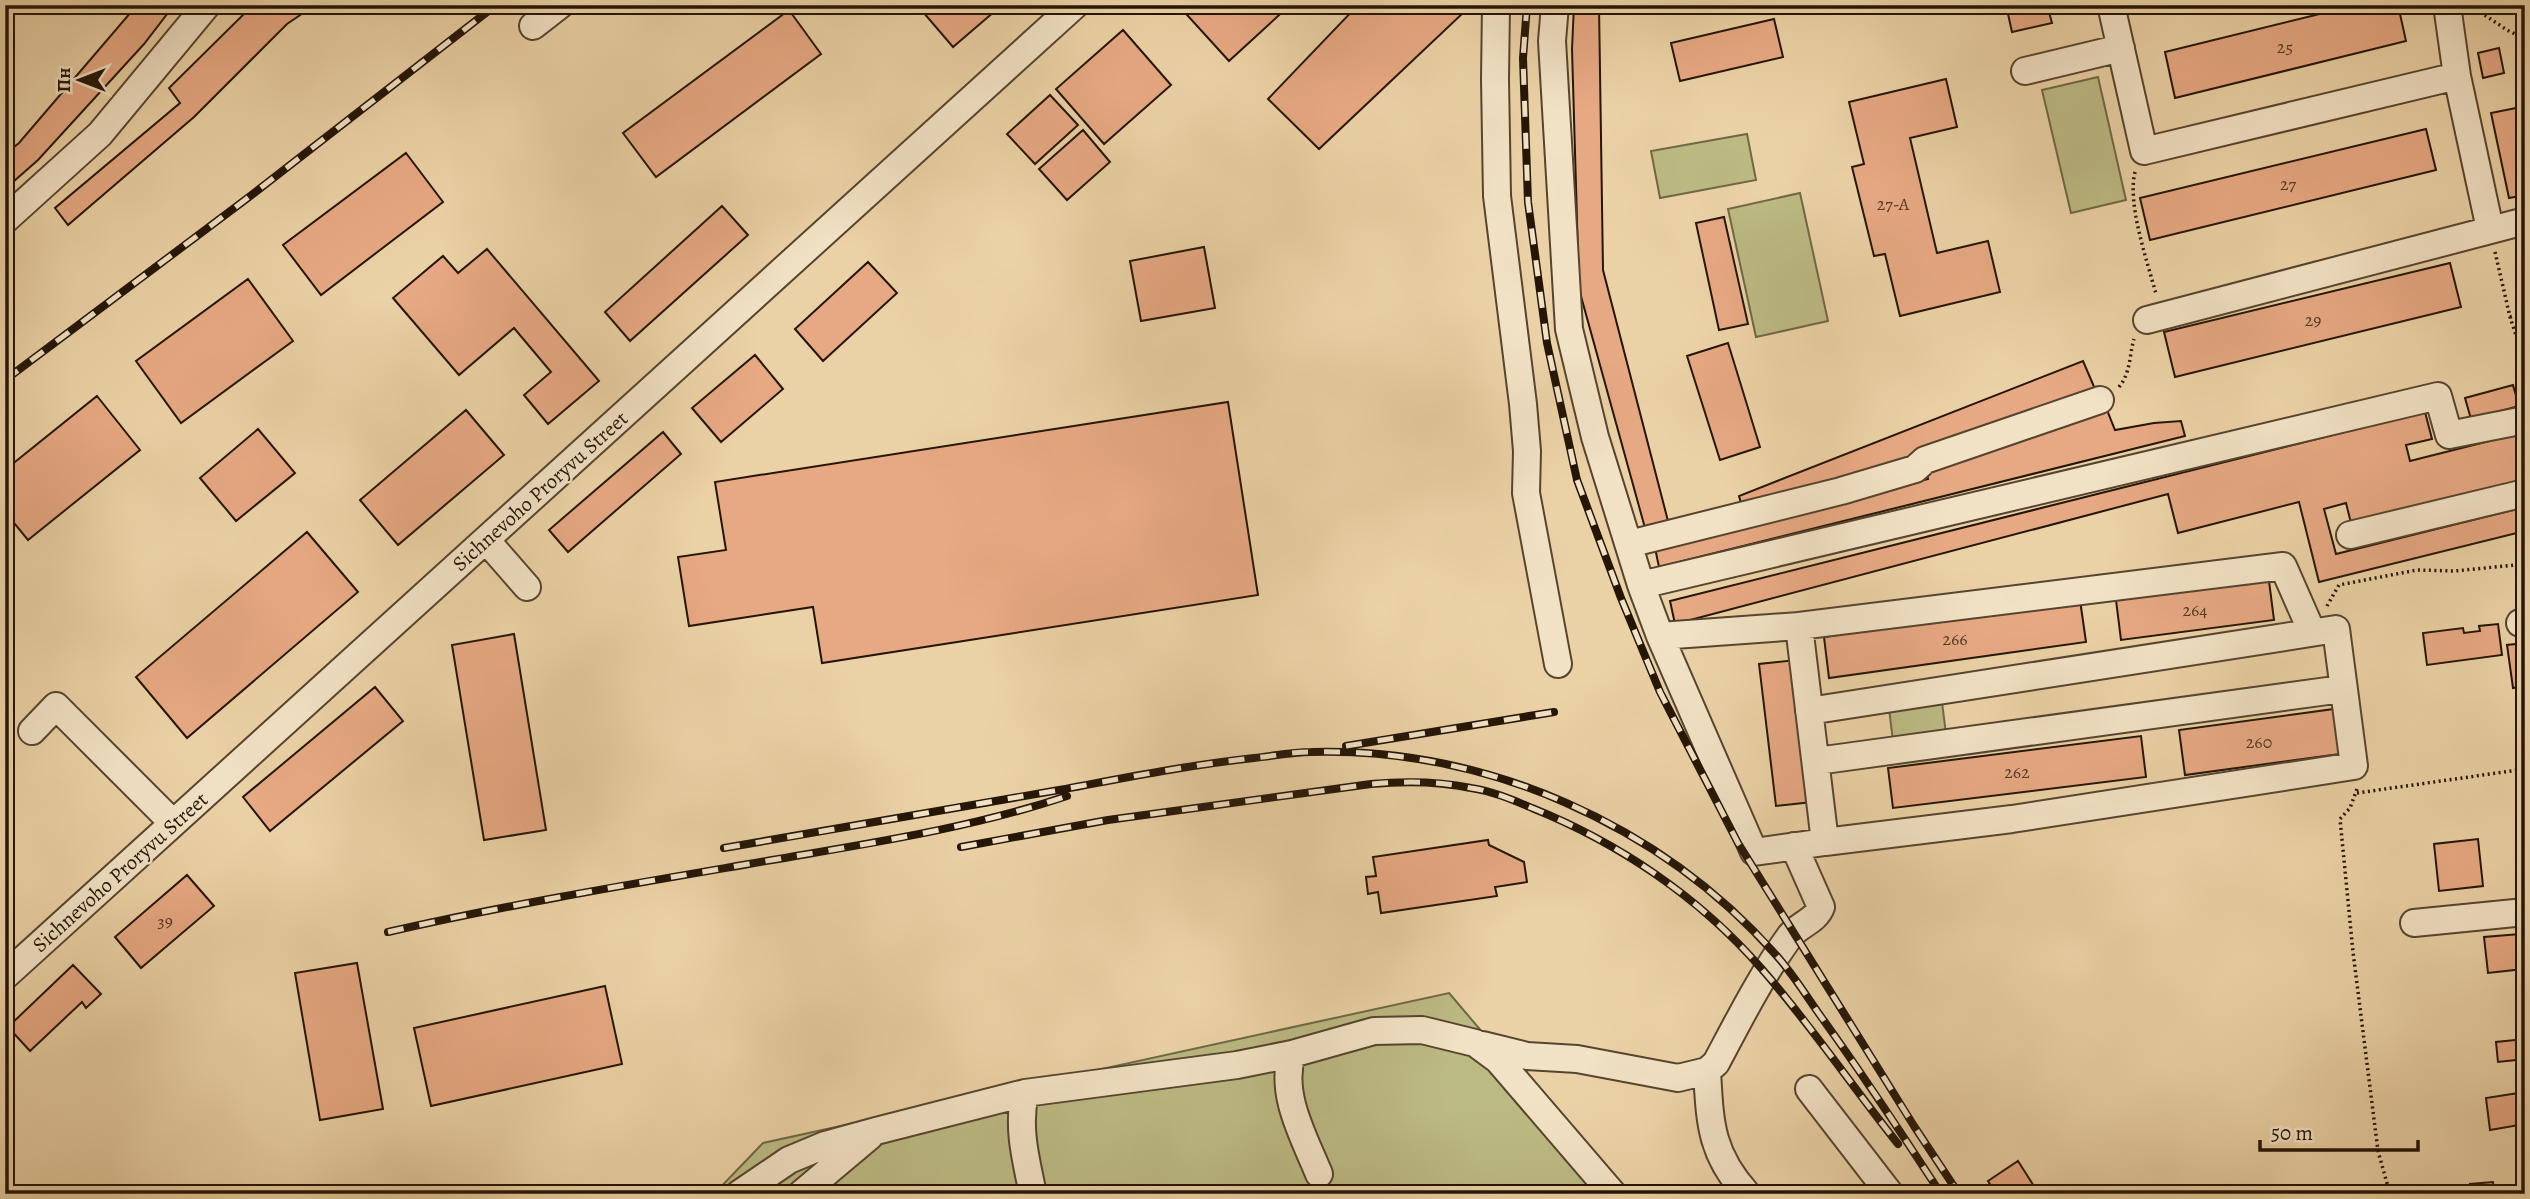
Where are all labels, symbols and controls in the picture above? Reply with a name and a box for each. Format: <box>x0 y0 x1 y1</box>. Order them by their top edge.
house number: 25 <box>2277 35 2293 59</box>
north arrow <box>46 46 116 116</box>
text: Пн <box>51 68 77 92</box>
house number: 27 <box>2280 172 2296 196</box>
house number: 27-А <box>1877 192 1910 216</box>
house number: 29 <box>2305 308 2321 332</box>
street label: Sichnevoho Proryvu Street <box>446 405 634 577</box>
house number: 264 <box>2182 598 2208 622</box>
house number: 266 <box>1942 627 1968 651</box>
house number: 260 <box>2246 730 2272 754</box>
house number: 262 <box>2004 760 2030 784</box>
street label: Sichnevoho Proryvu Street <box>26 786 214 958</box>
house number: 39 <box>157 909 173 933</box>
scale bar <box>2260 1108 2418 1152</box>
text: 50 m <box>2271 1119 2313 1147</box>

